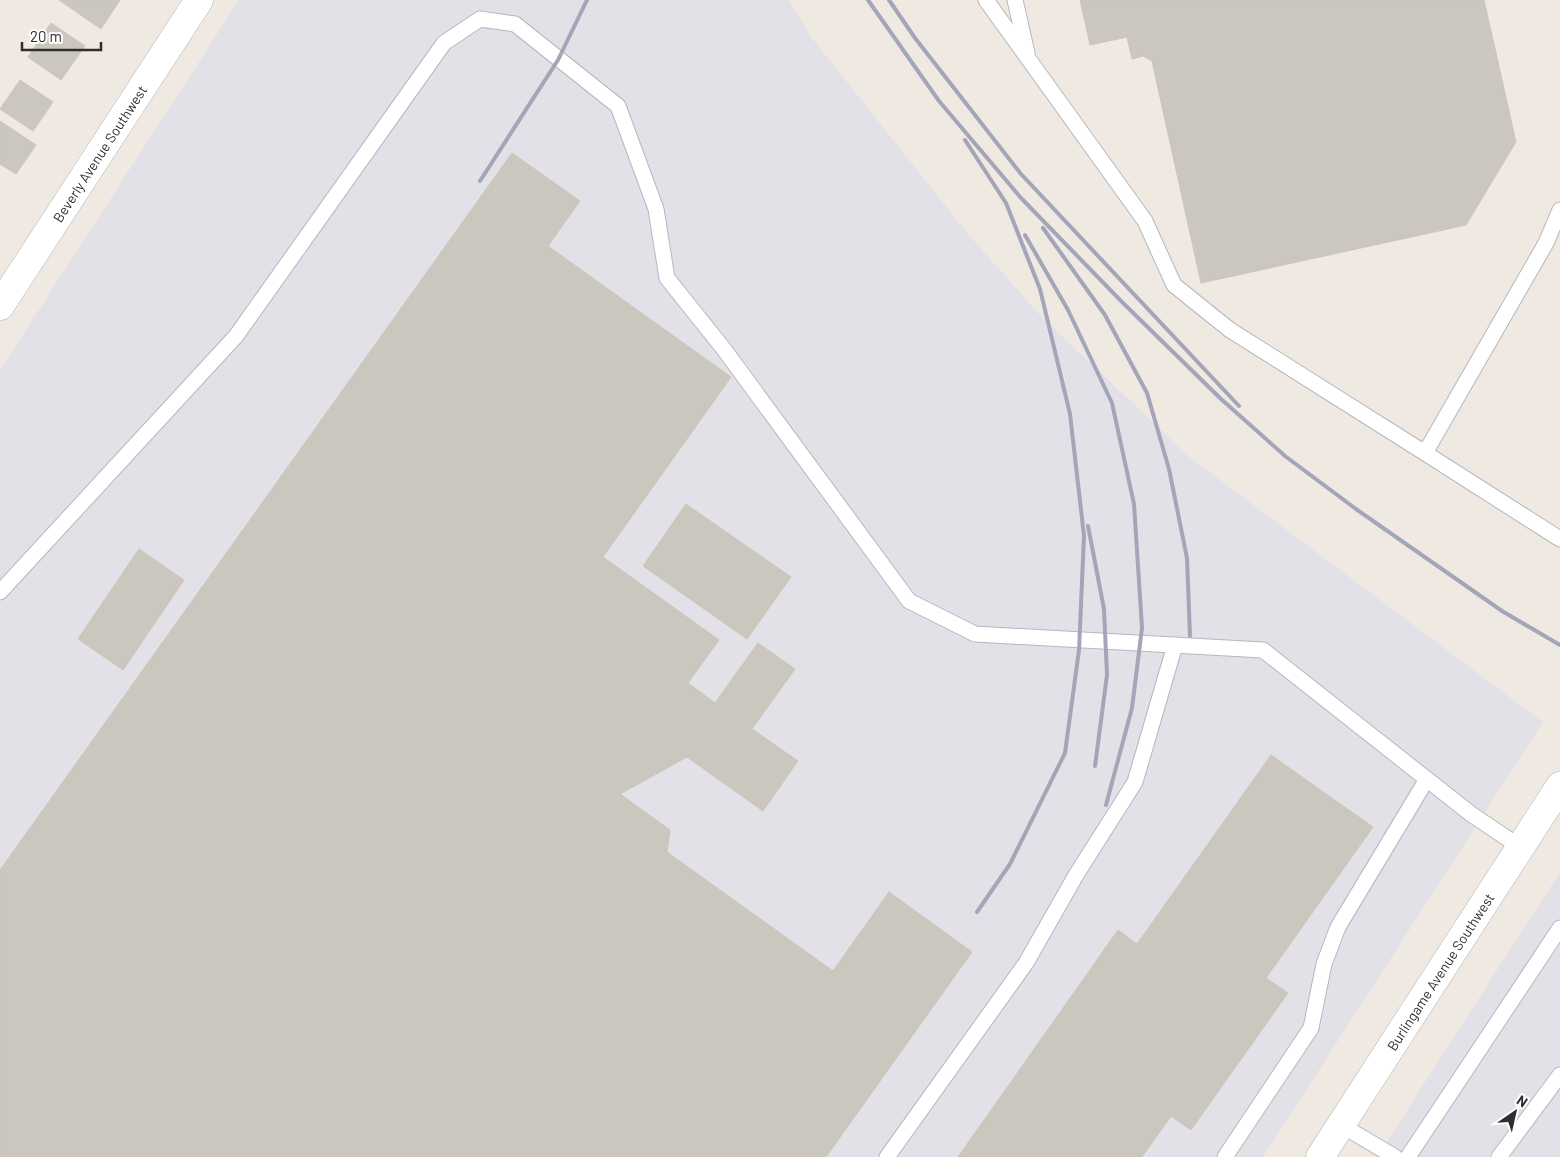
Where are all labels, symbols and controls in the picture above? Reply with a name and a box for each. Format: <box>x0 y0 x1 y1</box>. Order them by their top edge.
scale bar <box>22 20 101 52</box>
text: 20 m <box>30 27 62 45</box>
street label: Beverly Avenue Southwest <box>49 82 150 225</box>
street label: Burlingame Avenue Southwest <box>1383 889 1497 1053</box>
north arrow <box>1490 1087 1540 1137</box>
text: N <box>1514 1091 1531 1110</box>

